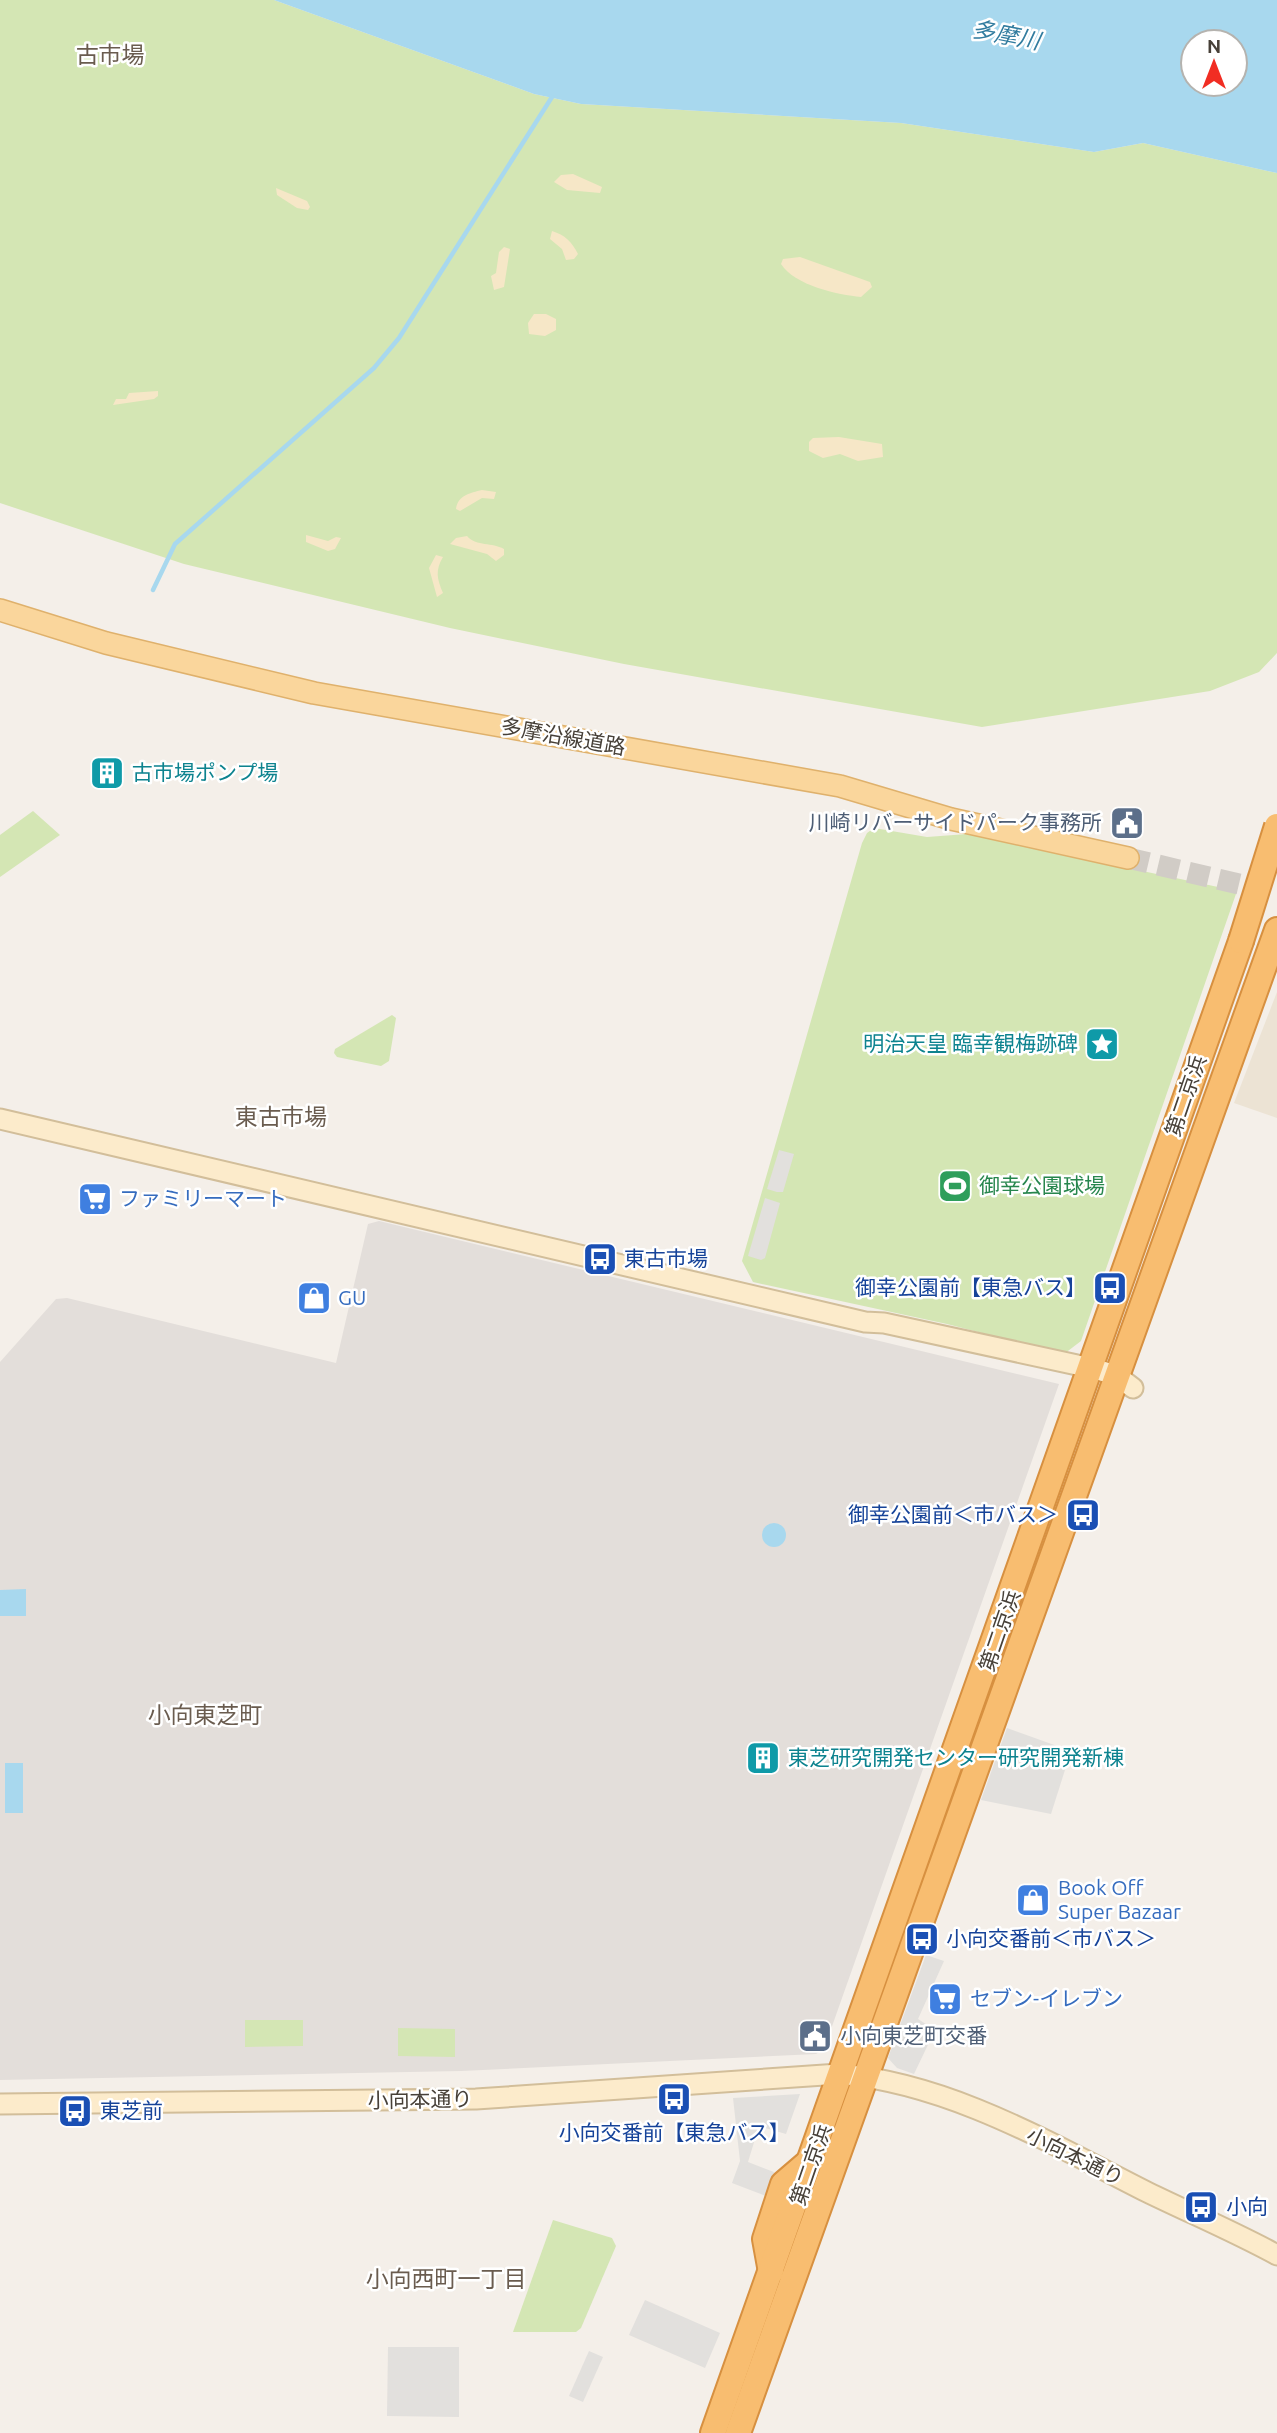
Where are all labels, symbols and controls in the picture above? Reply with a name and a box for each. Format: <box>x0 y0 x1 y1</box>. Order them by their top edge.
water label: 多摩川 <box>970 16 1045 54</box>
north arrow <box>1179 28 1249 98</box>
text: N <box>1207 35 1221 57</box>
district label: 古市場 <box>76 42 145 67</box>
street label: 多摩沿線道路 <box>499 713 627 759</box>
building icon: 古市場ポンプ場 <box>88 754 126 792</box>
place label: 古市場ポンプ場 <box>132 760 278 784</box>
public building icon: 川崎リバーサイドパーク事務所 <box>1108 804 1146 842</box>
place label: 川崎リバーサイドパーク事務所 <box>808 810 1102 834</box>
place icon: 明治天皇 臨幸観梅跡碑 <box>1083 1025 1121 1063</box>
place label: 明治天皇 臨幸観梅跡碑 <box>863 1031 1078 1055</box>
street label: 第二京浜 <box>1160 1052 1210 1139</box>
district label: 東古市場 <box>235 1104 327 1129</box>
sports icon: 御幸公園球場 <box>936 1167 974 1205</box>
place label: 御幸公園球場 <box>979 1173 1105 1197</box>
supermarket icon: ファミリーマート <box>76 1180 114 1218</box>
place label: ファミリーマート <box>119 1186 287 1210</box>
bus stop icon: 東古市場 <box>581 1240 619 1278</box>
place label: 東古市場 <box>624 1246 708 1270</box>
bus stop icon: 御幸公園前【東急バス】 <box>1091 1269 1129 1307</box>
place label: 御幸公園前【東急バス】 <box>855 1275 1086 1299</box>
shop icon: GU <box>295 1279 333 1317</box>
place label: GU <box>338 1285 366 1309</box>
bus stop icon: 御幸公園前＜市バス＞ <box>1064 1496 1102 1534</box>
place label: 御幸公園前＜市バス＞ <box>848 1502 1058 1526</box>
street label: 第二京浜 <box>974 1587 1024 1674</box>
district label: 小向東芝町 <box>148 1702 263 1727</box>
building icon: 東芝研究開発センター研究開発新棟 <box>744 1739 782 1777</box>
place label: 東芝研究開発センター研究開発新棟 <box>788 1745 1124 1769</box>
place label: Book Off Super Bazaar <box>1058 1875 1181 1923</box>
shop icon: Book Off Super Bazaar <box>1014 1881 1052 1919</box>
bus stop icon: 小向交番前＜市バス＞ <box>903 1920 941 1958</box>
place label: 小向交番前＜市バス＞ <box>946 1926 1156 1950</box>
supermarket icon: セブン-イレブン <box>926 1980 964 2018</box>
place label: セブン-イレブン <box>970 1986 1123 2010</box>
public building icon: 小向東芝町交番 <box>796 2017 834 2055</box>
place label: 小向東芝町交番 <box>840 2023 987 2047</box>
bus stop icon: 小向交番前【東急バス】 <box>655 2080 693 2118</box>
street label: 小向本通り <box>367 2086 473 2112</box>
bus stop icon: 東芝前 <box>56 2092 94 2130</box>
place label: 東芝前 <box>100 2098 163 2122</box>
place label: 小向交番前【東急バス】 <box>559 2120 790 2144</box>
street label: 第二京浜 <box>785 2121 835 2208</box>
street label: 小向本通り <box>1023 2122 1128 2190</box>
bus stop icon: 小向 <box>1182 2188 1220 2226</box>
place label: 小向 <box>1226 2194 1268 2218</box>
district label: 小向西町一丁目 <box>366 2266 527 2291</box>

